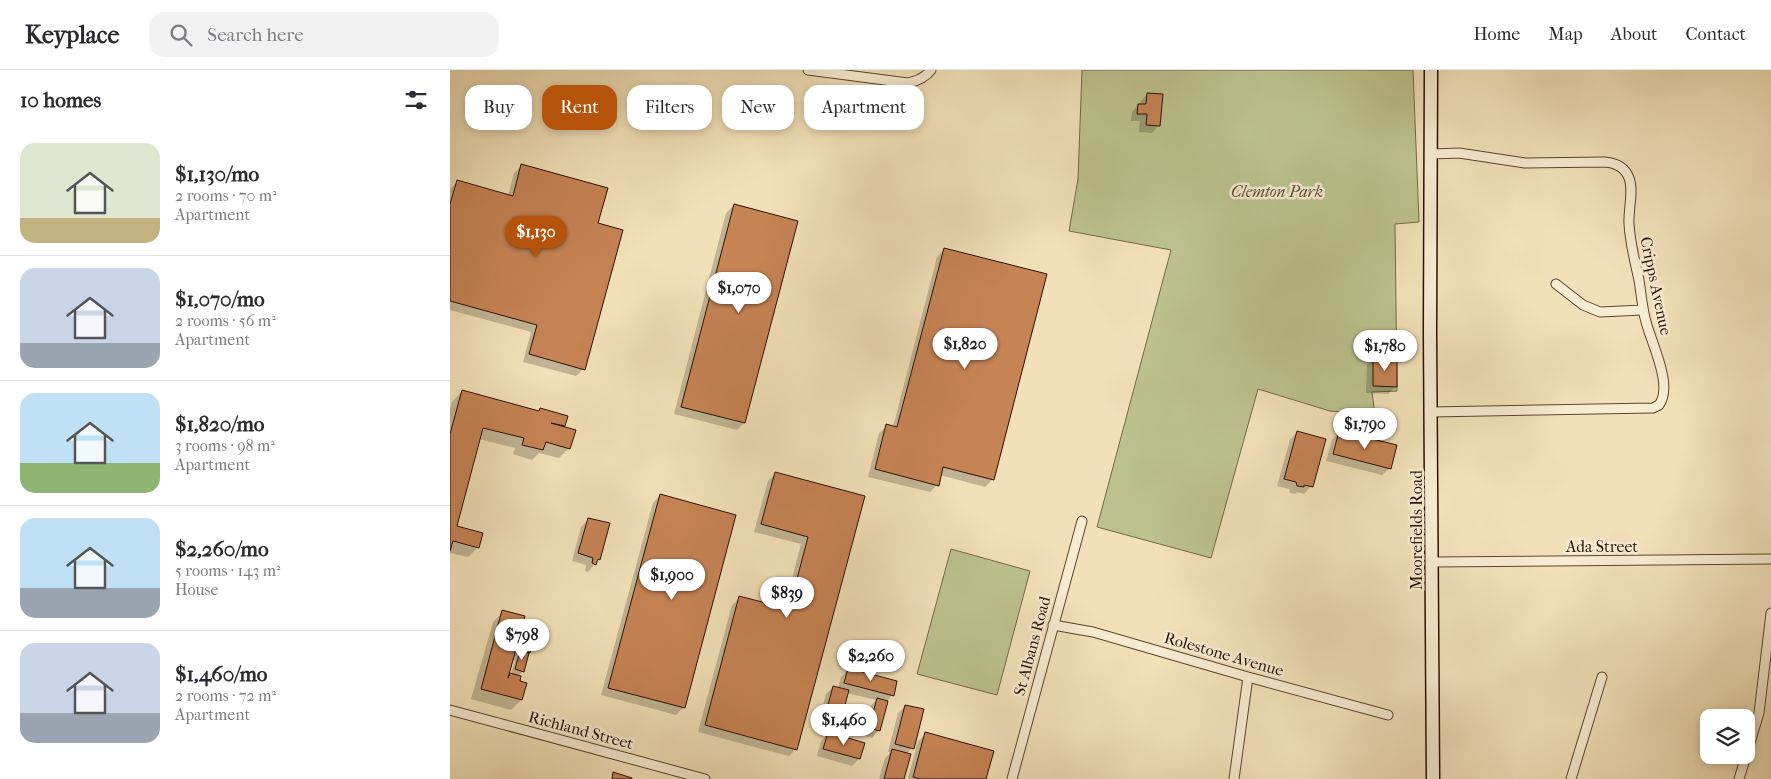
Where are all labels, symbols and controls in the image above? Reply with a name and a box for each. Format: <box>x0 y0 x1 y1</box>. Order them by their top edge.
search box <box>149 12 499 57</box>
text: Keyplace <box>25 21 119 49</box>
icon: search <box>167 21 195 49</box>
text: Search here <box>207 24 304 46</box>
text: Home <box>1473 24 1520 45</box>
text: Map <box>1548 24 1583 45</box>
text: About <box>1611 24 1657 45</box>
text: Contact <box>1685 24 1746 45</box>
chip: Buy <box>465 85 532 130</box>
chip: Rent <box>542 85 617 130</box>
chip: Filters <box>627 85 712 130</box>
chip: New <box>722 85 794 130</box>
chip: Apartment <box>804 85 924 130</box>
icon: filters <box>402 86 430 114</box>
text: 10 homes <box>20 88 101 112</box>
text: $1,130/mo <box>175 162 259 186</box>
icon: home <box>60 163 120 223</box>
park label: Clemton Park <box>1231 182 1323 201</box>
text: 2 rooms · 70 m² <box>175 186 277 205</box>
text: Apartment <box>175 205 250 224</box>
pin: $1,130 <box>495 216 577 258</box>
text: $1,130 <box>517 222 555 241</box>
street label: Cripps Avenue <box>1636 235 1676 337</box>
pin: $1,070 <box>698 272 780 314</box>
text: $1,070 <box>717 278 761 297</box>
text: $1,070/mo <box>175 287 265 311</box>
icon: home <box>60 288 120 348</box>
text: 2 rooms · 56 m² <box>175 311 276 330</box>
pin: $1,820 <box>924 328 1006 370</box>
text: Apartment <box>175 330 250 349</box>
pin: $1,780 <box>1344 330 1426 372</box>
text: $1,820 <box>944 334 986 353</box>
text: $1,780 <box>1364 336 1406 355</box>
pin: $1,790 <box>1324 408 1406 450</box>
text: $1,820/mo <box>175 412 264 436</box>
icon: home <box>60 413 120 473</box>
text: $1,790 <box>1344 414 1386 433</box>
text: 3 rooms · 98 m² <box>175 436 275 455</box>
text: Apartment <box>175 455 250 474</box>
street label: Moorefields Road <box>1407 470 1426 590</box>
text: $2,260/mo <box>175 537 269 561</box>
street label: Ada Street <box>1565 537 1638 556</box>
icon: home <box>60 538 120 598</box>
pin: $1,900 <box>631 558 713 601</box>
text: 5 rooms · 143 m² <box>175 561 280 580</box>
text: $1,900 <box>650 565 694 584</box>
pin: $839 <box>757 576 817 619</box>
text: House <box>175 580 218 599</box>
text: $839 <box>771 583 803 602</box>
street label: St Albans Road <box>1010 594 1054 698</box>
pin: $798 <box>492 618 552 661</box>
text: $798 <box>506 625 538 644</box>
street label: Rolestone Avenue <box>1162 628 1286 680</box>
pin: $2,260 <box>830 640 912 682</box>
text: $2,260 <box>848 646 894 665</box>
text: $1,460/mo <box>175 662 267 686</box>
icon: home <box>60 663 120 723</box>
text: 2 rooms · 72 m² <box>175 686 276 705</box>
pin: $1,460 <box>803 704 885 746</box>
text: Apartment <box>175 705 250 724</box>
street label: Richland Street <box>527 707 636 753</box>
map controls <box>1700 709 1755 764</box>
button: layers <box>1700 709 1755 764</box>
text: $1,460 <box>821 710 867 729</box>

